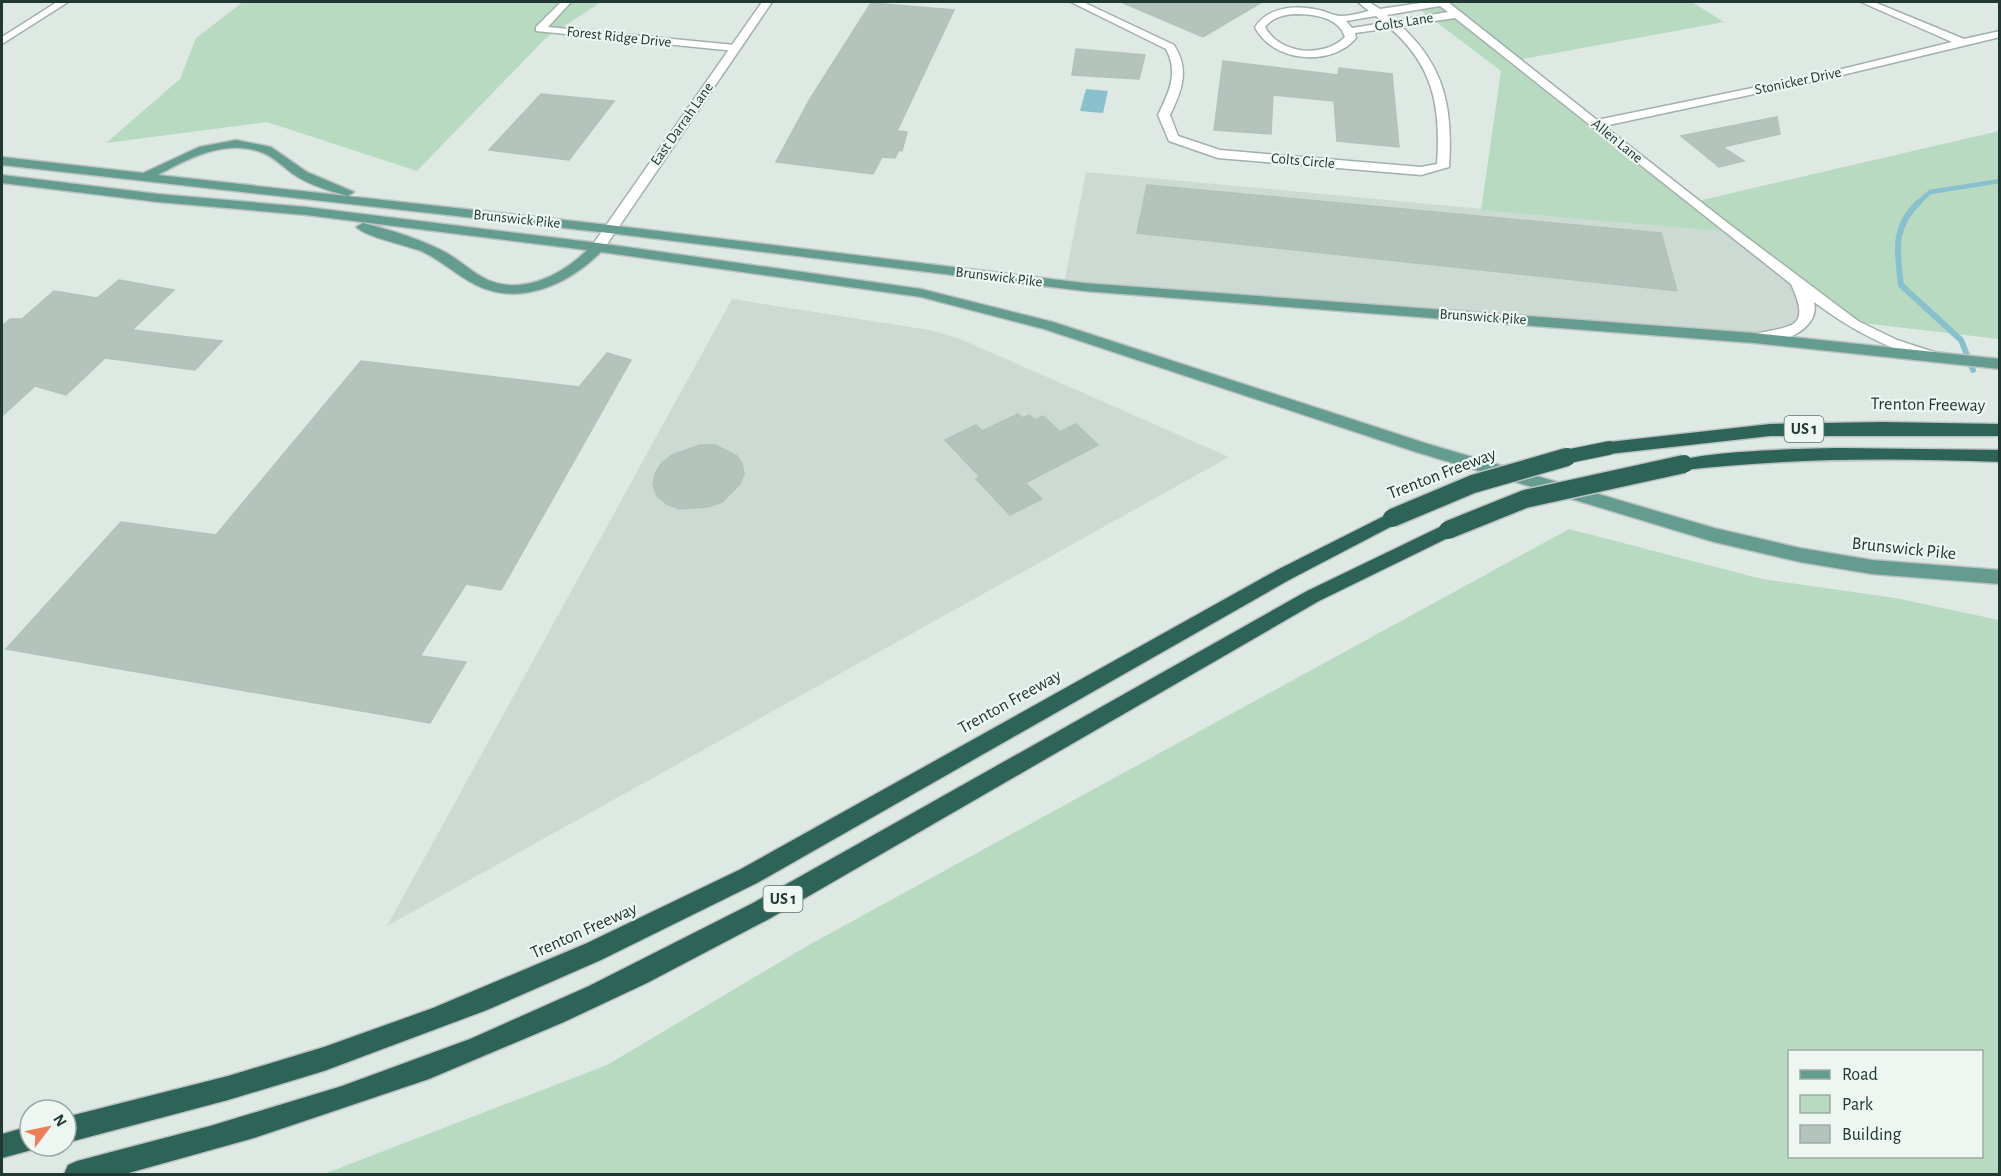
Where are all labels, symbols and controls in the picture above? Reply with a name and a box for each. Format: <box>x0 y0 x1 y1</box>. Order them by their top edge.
street label: Colts Lane <box>1374 10 1434 34</box>
street label: Forest Ridge Drive <box>566 24 672 50</box>
street label: Stonicker Drive <box>1753 64 1843 97</box>
street label: East Darrah Lane <box>648 80 716 168</box>
street label: Allen Lane <box>1589 116 1645 166</box>
street label: Colts Circle <box>1270 151 1336 171</box>
street label: Brunswick Pike <box>473 207 561 231</box>
street label: Brunswick Pike <box>955 264 1043 290</box>
street label: Brunswick Pike <box>1439 306 1527 328</box>
street label: Trenton Freeway <box>1871 395 1986 415</box>
road number: US 1 <box>1784 416 1824 442</box>
street label: Trenton Freeway <box>1385 445 1499 503</box>
street label: Brunswick Pike <box>1851 535 1957 563</box>
street label: Trenton Freeway <box>956 666 1065 738</box>
road number: US 1 <box>764 886 802 912</box>
street label: Trenton Freeway <box>528 899 640 963</box>
legend <box>1788 1050 1983 1158</box>
text: Road <box>1842 1066 1878 1084</box>
text: Park <box>1842 1096 1874 1114</box>
north arrow <box>18 1098 78 1158</box>
text: N <box>50 1112 70 1130</box>
text: Building <box>1842 1126 1902 1144</box>

